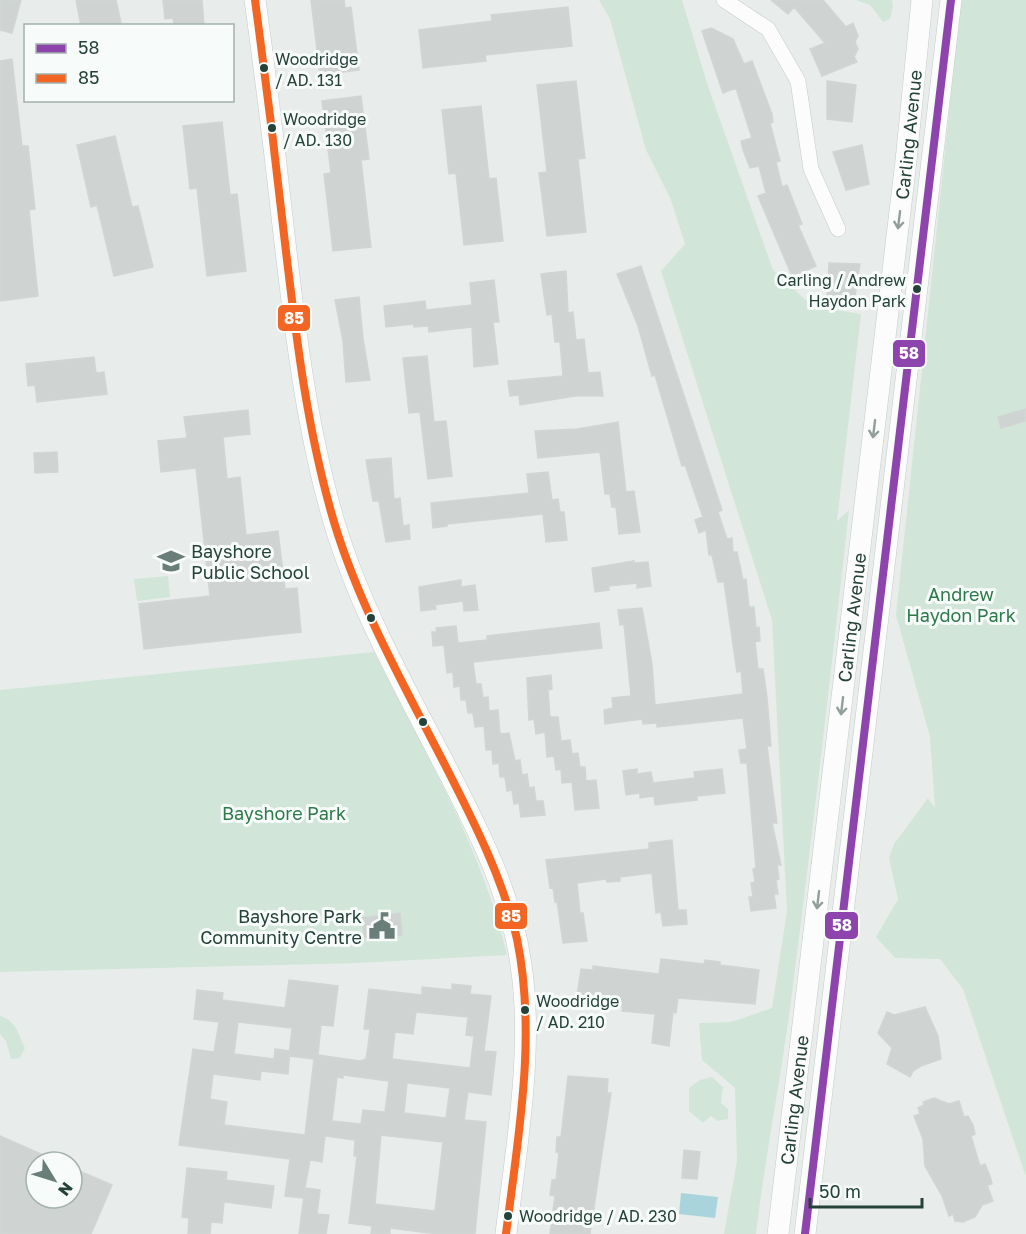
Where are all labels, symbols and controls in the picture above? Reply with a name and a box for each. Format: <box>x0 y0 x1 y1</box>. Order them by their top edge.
legend <box>24 24 234 102</box>
text: 58 <box>78 36 99 58</box>
place label: Woodridge / AD. 131 <box>275 49 358 90</box>
marker: Woodridge / AD. 131 <box>258 62 270 74</box>
text: 85 <box>78 66 99 88</box>
street label: Carling Avenue <box>890 69 926 201</box>
place label: Woodridge / AD. 130 <box>283 109 366 150</box>
marker: Woodridge / AD. 130 <box>266 122 278 134</box>
one-way arrow <box>893 209 904 229</box>
place label: Carling / Andrew Haydon Park <box>777 270 906 311</box>
marker: Carling / Andrew Haydon Park <box>911 283 923 295</box>
line badge: 85 <box>277 304 311 332</box>
text: 85 <box>284 308 304 328</box>
line badge: 58 <box>892 339 926 368</box>
text: 58 <box>899 343 919 363</box>
one-way arrow <box>868 419 879 439</box>
place label: Bayshore Public School <box>191 540 310 583</box>
school or university icon: Bayshore Public School <box>156 546 186 576</box>
street label: Carling Avenue <box>833 551 870 683</box>
park label: Andrew Haydon Park <box>906 583 1016 626</box>
unlabelled marker <box>365 612 377 624</box>
one-way arrow <box>836 696 847 716</box>
unlabelled marker <box>417 716 429 728</box>
park label: Bayshore Park <box>222 802 346 824</box>
one-way arrow <box>813 889 824 909</box>
line badge: 85 <box>494 902 528 930</box>
place label: Bayshore Park Community Centre <box>200 905 362 948</box>
text: 85 <box>501 906 521 926</box>
public building icon: Bayshore Park Community Centre <box>367 911 397 941</box>
line badge: 58 <box>824 911 859 940</box>
text: 58 <box>832 915 852 935</box>
place label: Woodridge / AD. 210 <box>536 991 619 1032</box>
marker: Woodridge / AD. 210 <box>519 1004 531 1016</box>
street label: Carling Avenue <box>775 1034 813 1166</box>
north arrow <box>24 1150 84 1210</box>
scale bar <box>810 1171 922 1209</box>
text: N <box>54 1178 77 1200</box>
text: 50 m <box>819 1180 861 1202</box>
place label: Woodridge / AD. 230 <box>519 1206 677 1226</box>
marker: Woodridge / AD. 230 <box>502 1210 514 1222</box>

